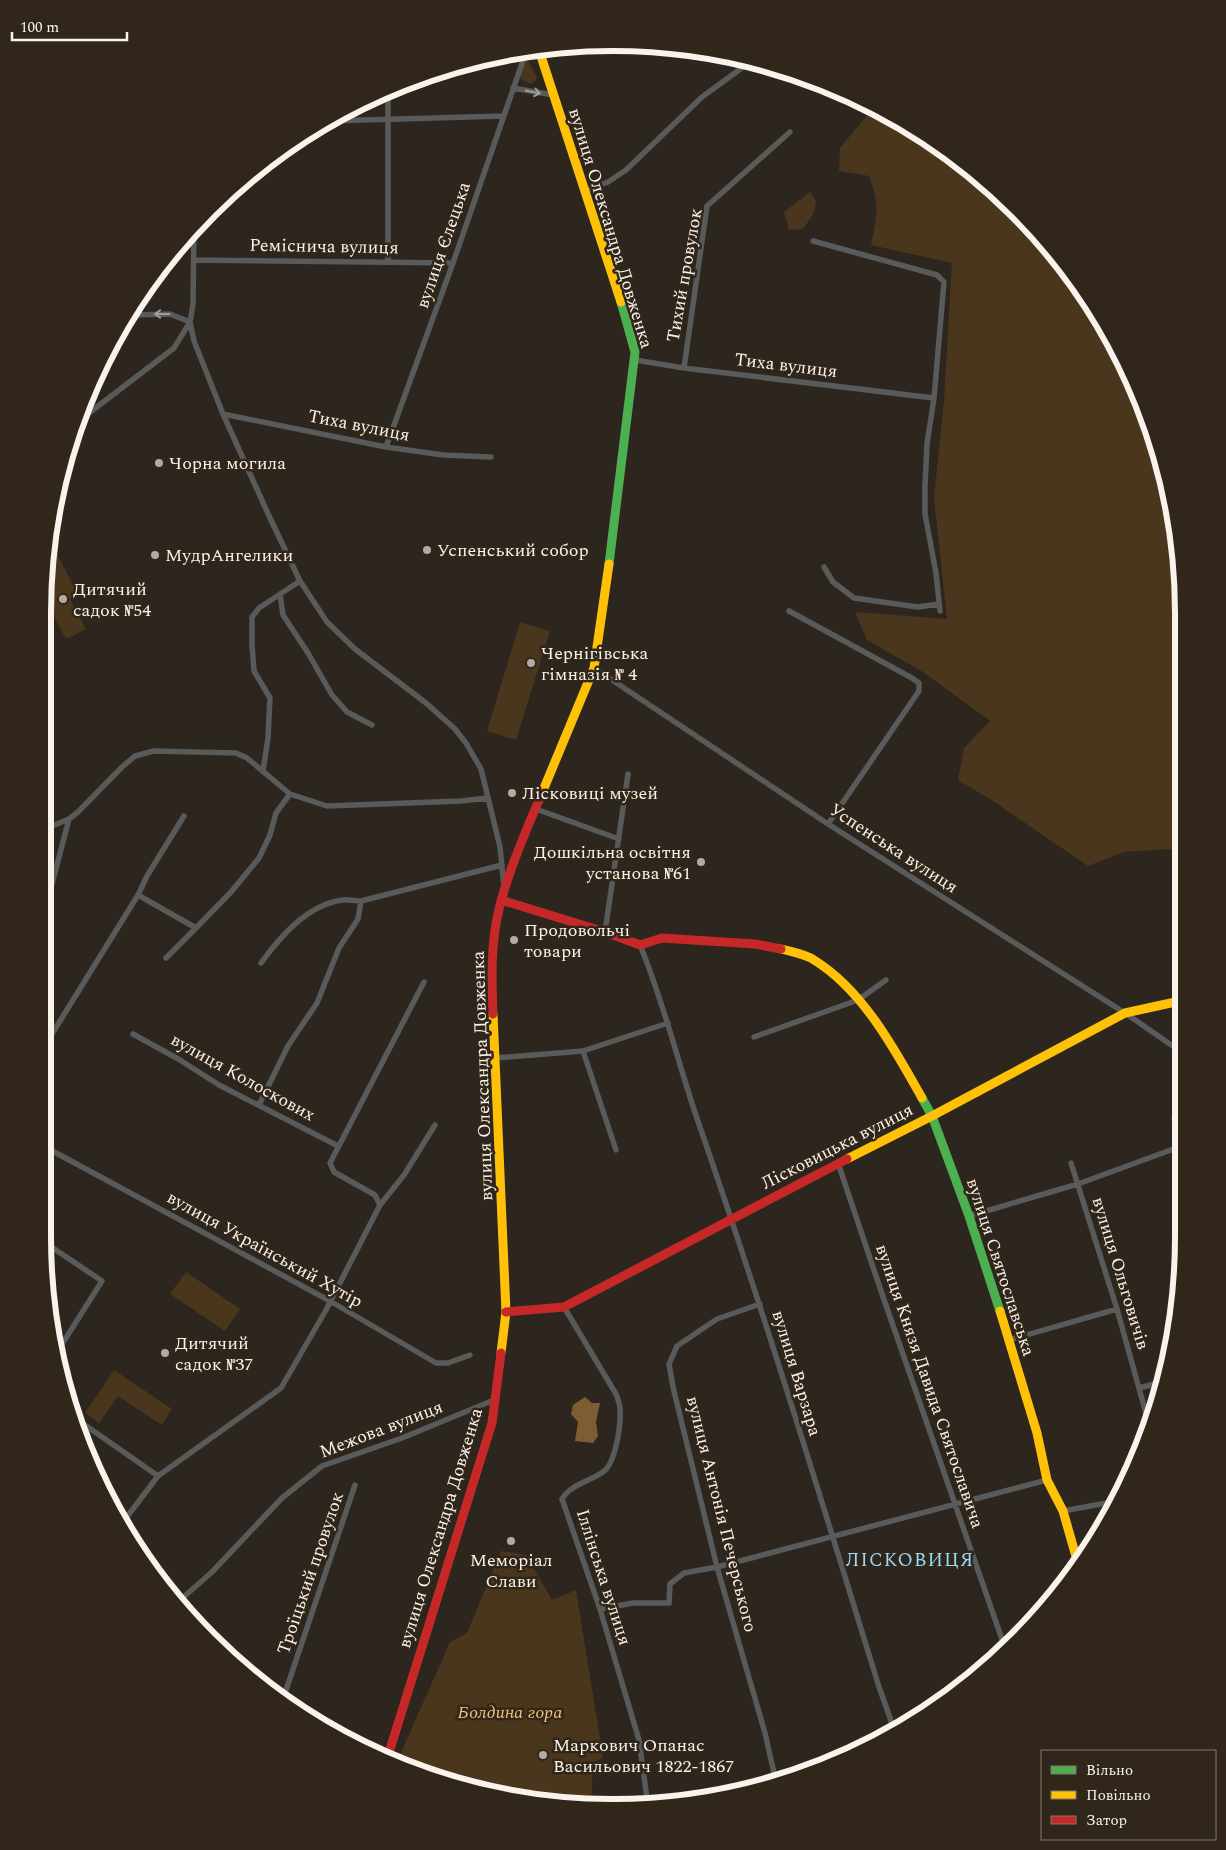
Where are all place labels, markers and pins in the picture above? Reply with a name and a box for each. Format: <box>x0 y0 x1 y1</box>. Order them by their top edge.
place label: Чорна могила <box>169 450 286 477</box>
marker: Чорна могила <box>153 457 165 469</box>
place label: Успенський собор <box>437 537 589 564</box>
place label: МудрАнгелики <box>165 542 293 569</box>
marker: Успенський собор <box>421 544 433 556</box>
marker: МудрАнгелики <box>149 549 161 561</box>
place label: Дитячий садок №54 <box>73 576 151 624</box>
marker: Дитячий садок №54 <box>57 593 69 605</box>
place label: Чернігівська гімназія № 4 <box>541 640 649 688</box>
marker: Чернігівська гімназія № 4 <box>525 657 537 669</box>
place label: Лісковиці музей <box>522 780 658 807</box>
marker: Лісковиці музей <box>506 787 518 799</box>
place label: Дошкільна освітня установа №61 <box>534 839 691 887</box>
marker: Дошкільна освітня установа №61 <box>695 856 707 868</box>
place label: Продовольчі товари <box>524 917 630 965</box>
marker: Продовольчі товари <box>508 934 520 946</box>
place label: Дитячий садок №37 <box>175 1330 253 1378</box>
marker: Дитячий садок №37 <box>159 1347 171 1359</box>
marker: Меморіал Слави <box>505 1535 517 1547</box>
place label: Меморіал Слави <box>470 1547 552 1595</box>
place label: Маркович Опанас Васильович 1822-1867 <box>553 1732 734 1780</box>
marker: Маркович Опанас Васильович 1822-1867 <box>537 1749 549 1761</box>

